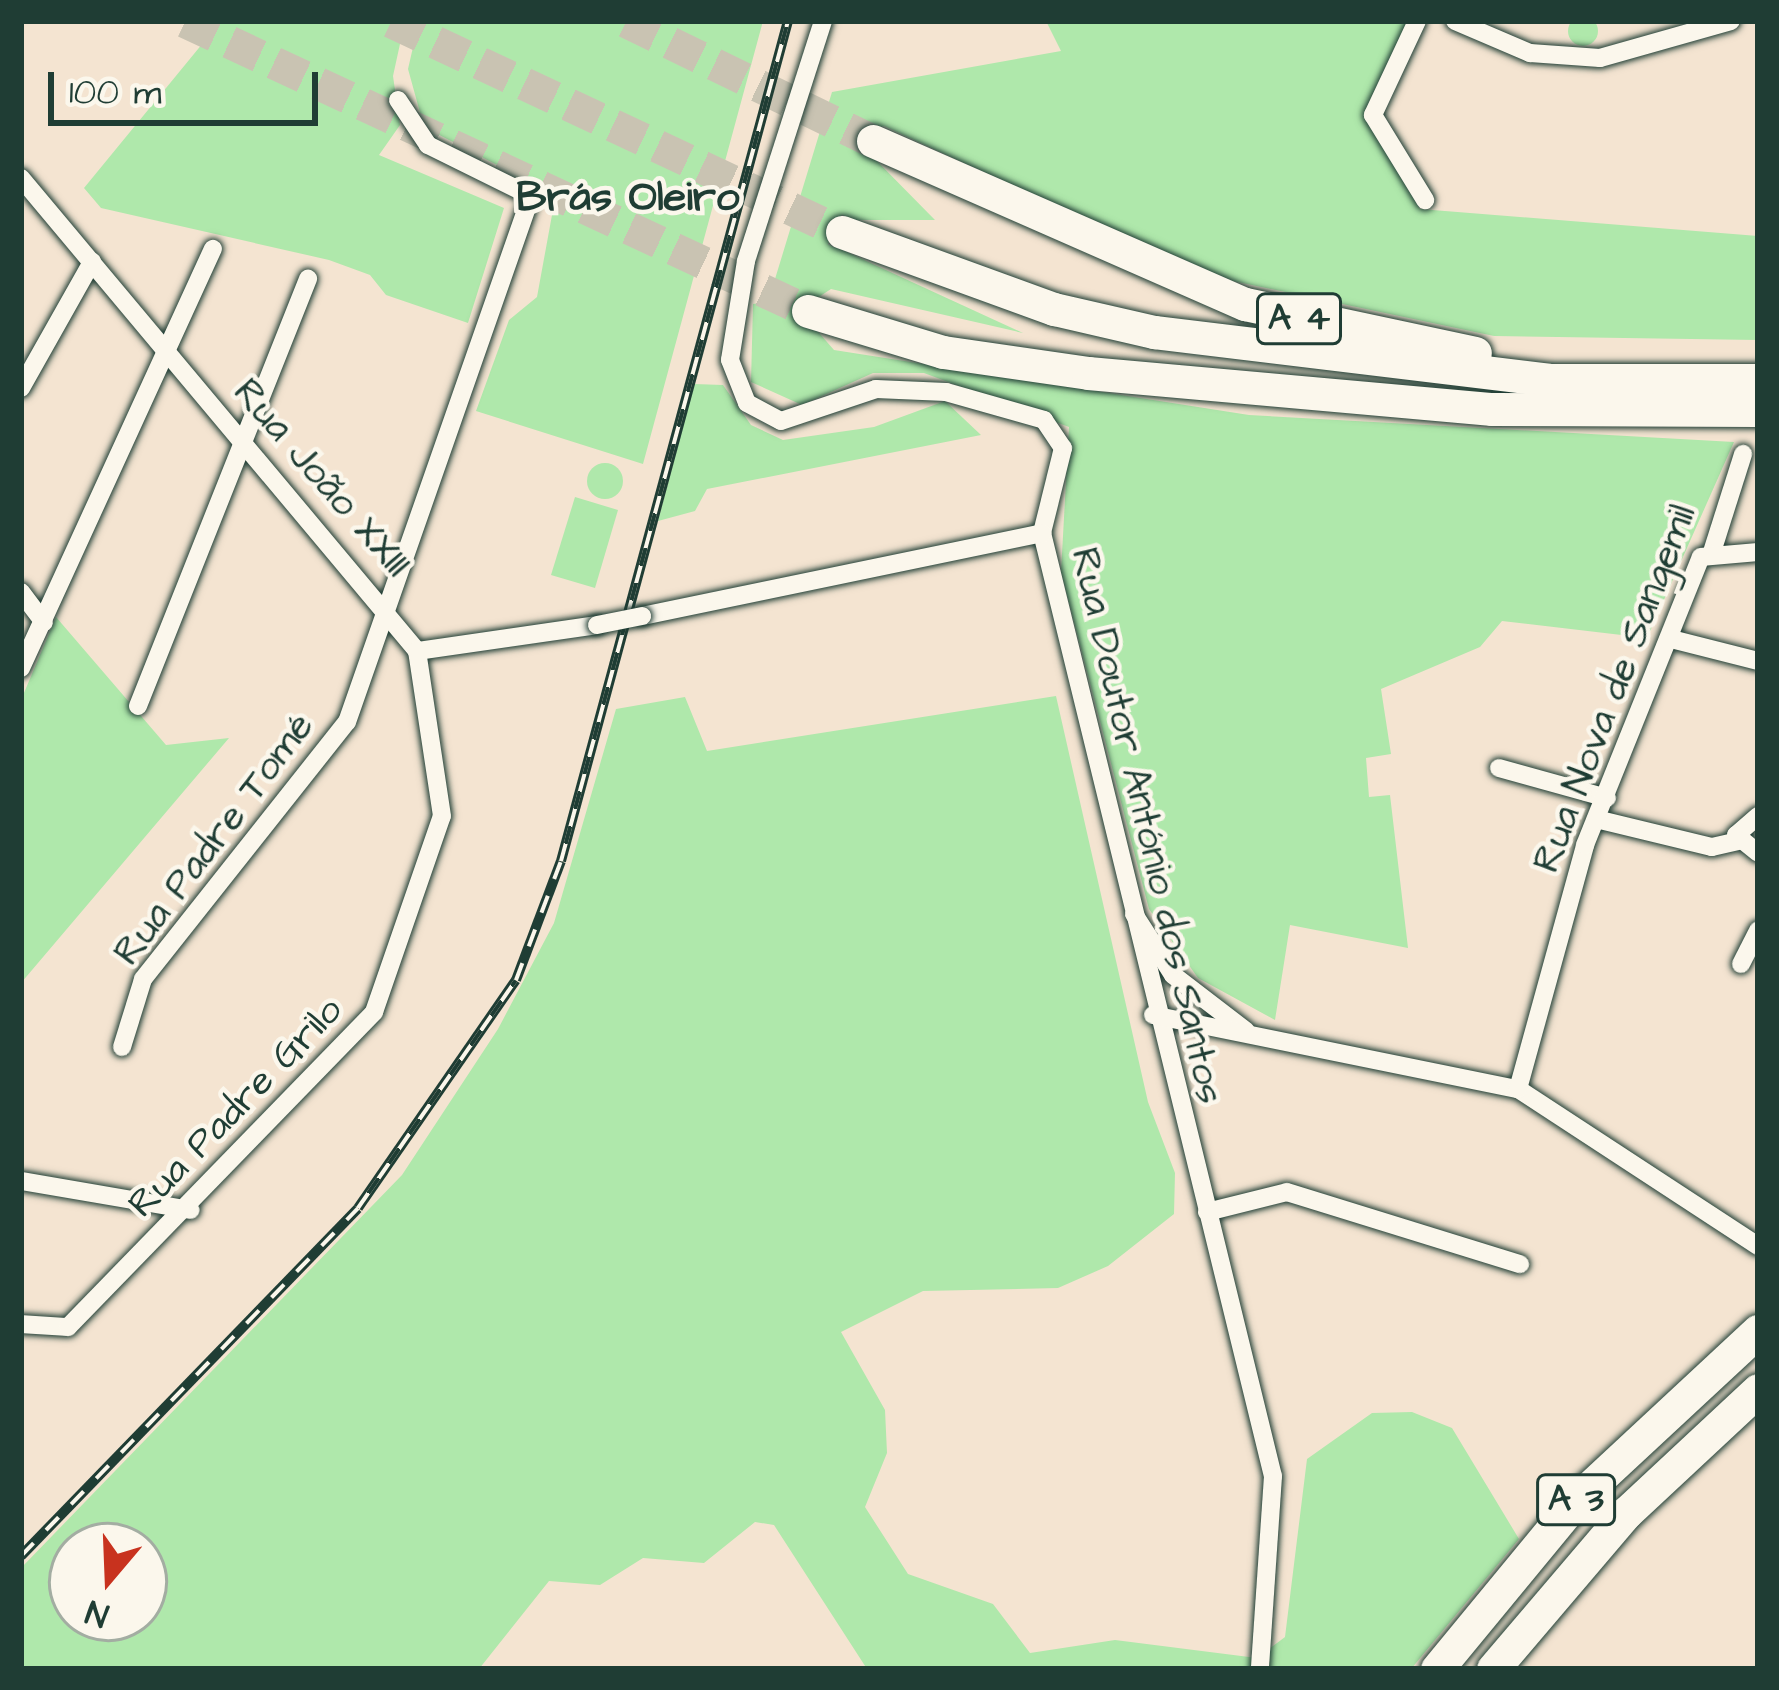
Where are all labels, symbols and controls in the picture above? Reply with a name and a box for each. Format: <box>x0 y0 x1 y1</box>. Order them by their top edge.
scale bar <box>54 48 324 122</box>
text: 100 m <box>69 67 161 118</box>
district label: Brás Oleiro <box>517 173 739 223</box>
road number: A 4 <box>1254 289 1344 349</box>
street label: Rua João XXIII <box>222 370 420 588</box>
street label: Rua Nova de Sangemil <box>1524 499 1708 879</box>
street label: Rua Doutor António dos Santos <box>1059 544 1233 1108</box>
street label: Rua Padre Tomé <box>105 705 325 975</box>
street label: Rua Padre Grilo <box>119 988 353 1228</box>
road number: A 3 <box>1534 1470 1618 1530</box>
north arrow <box>48 1522 168 1642</box>
text: N <box>80 1588 115 1638</box>

